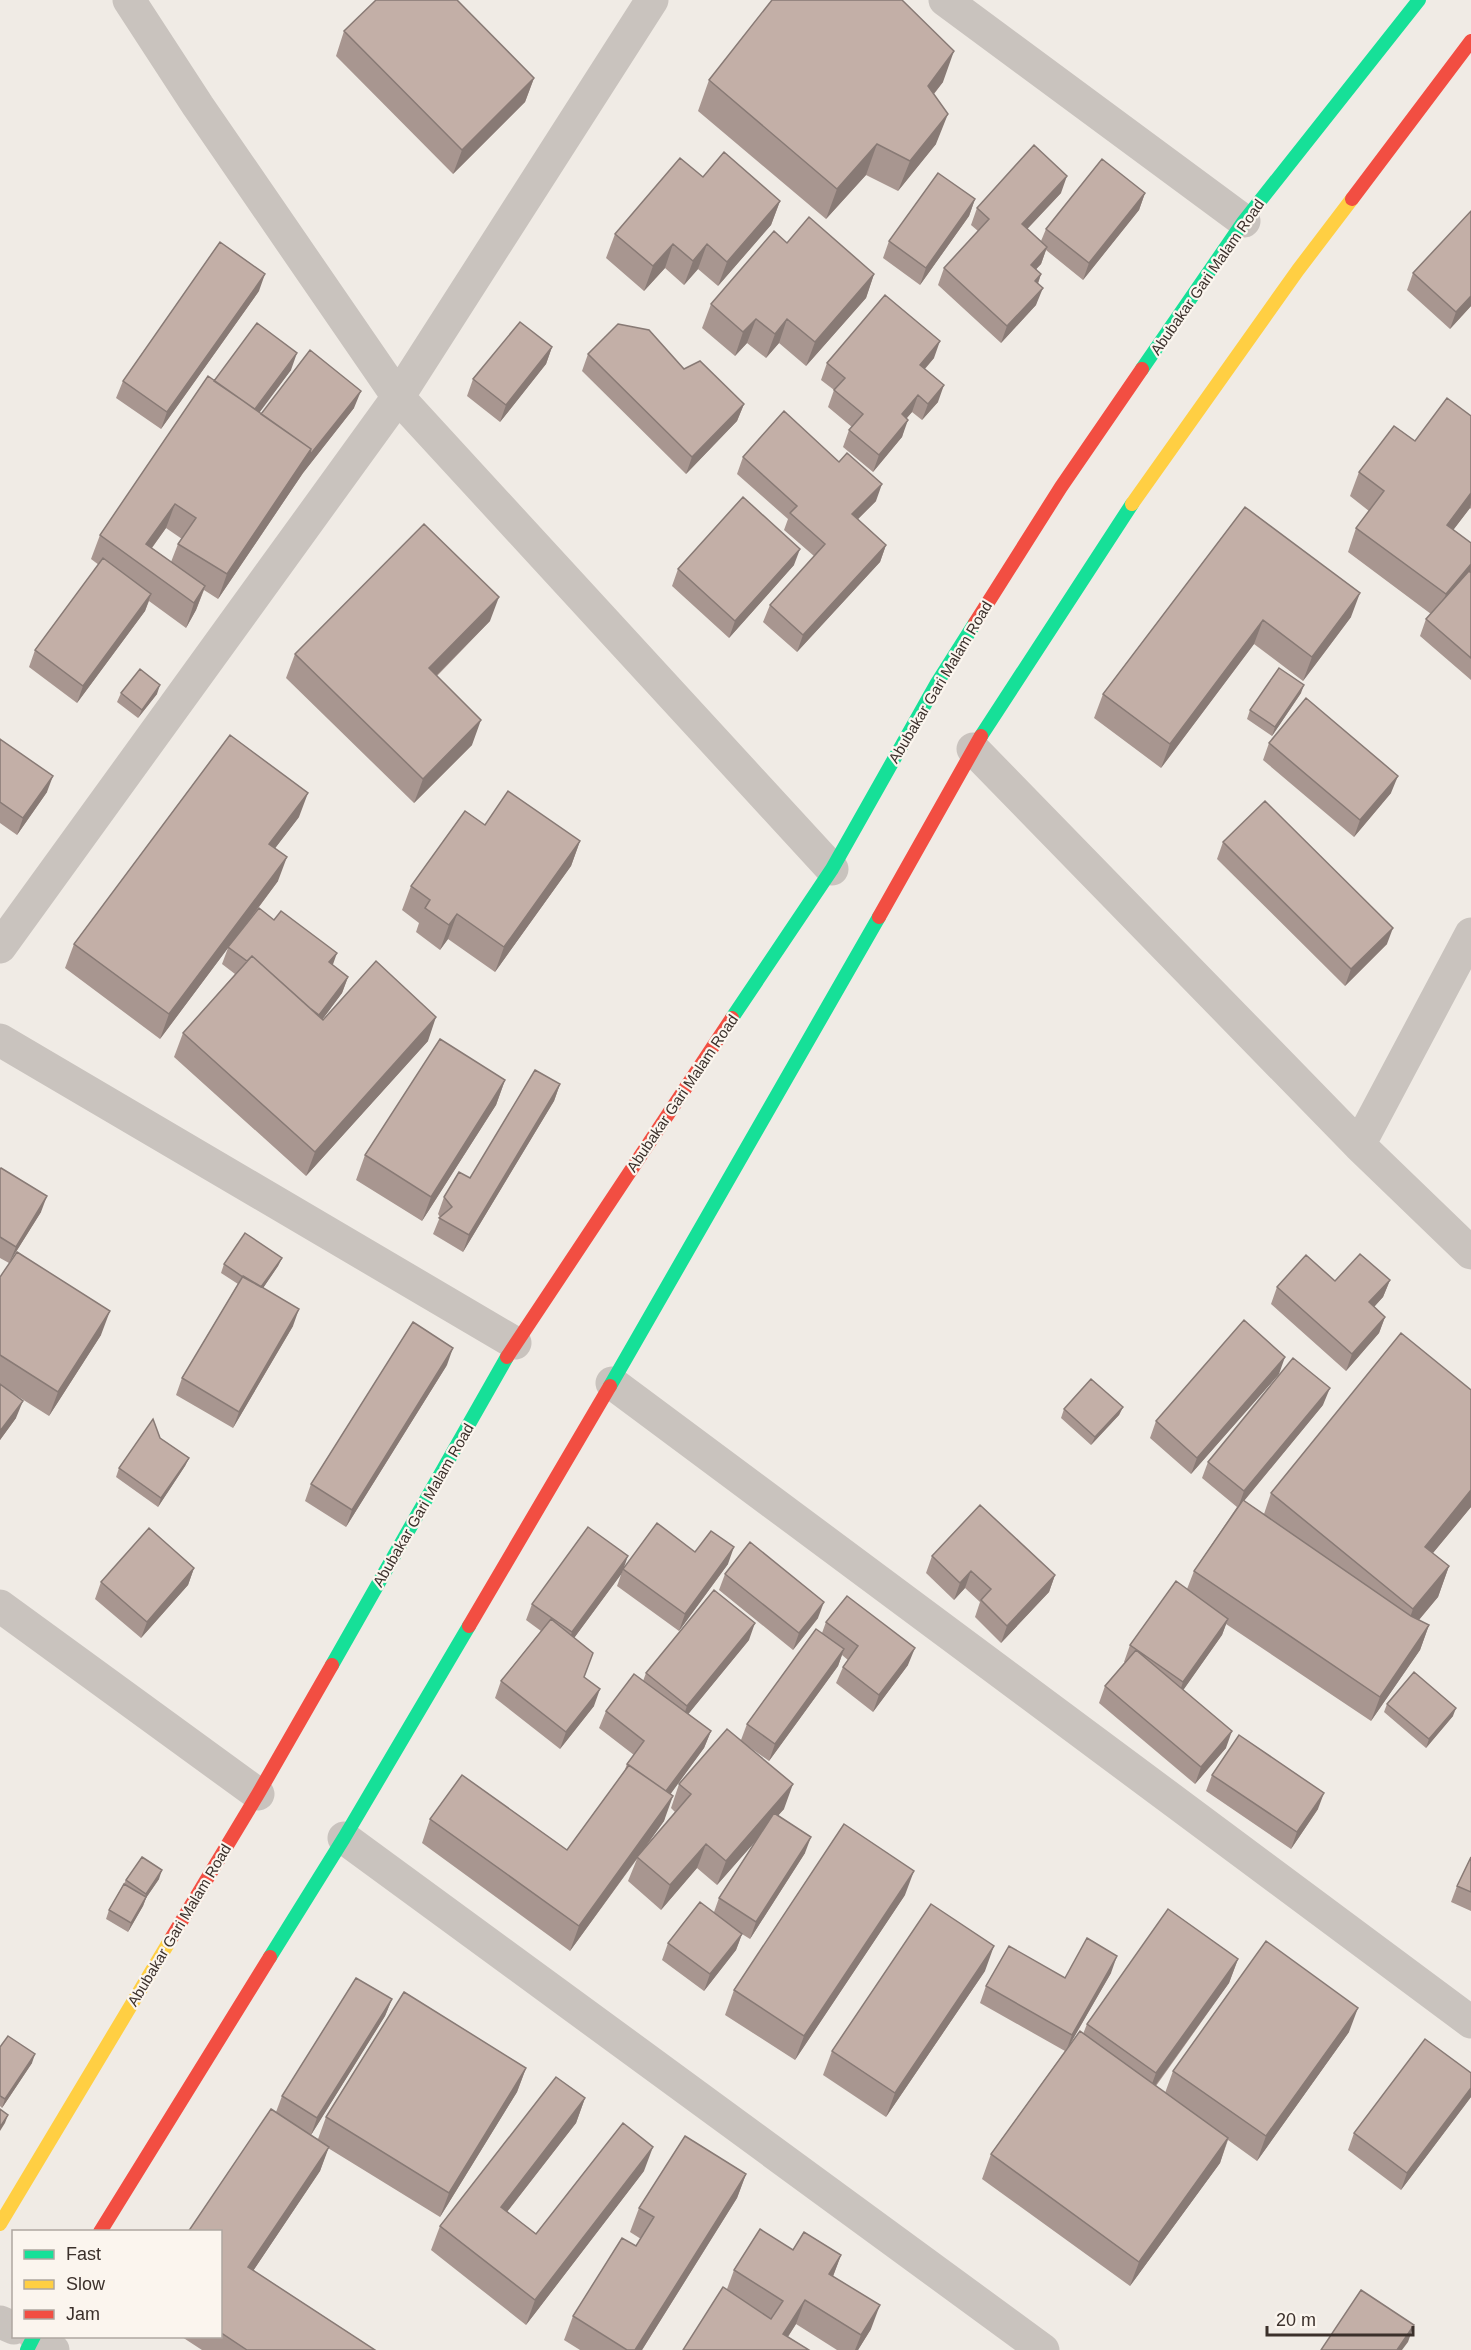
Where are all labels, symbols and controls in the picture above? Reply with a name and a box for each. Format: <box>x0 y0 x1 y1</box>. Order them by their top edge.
street label: Abubakar Gari Malam Road <box>1147 196 1267 358</box>
street label: Abubakar Gari Malam Road <box>885 598 995 766</box>
street label: Abubakar Gari Malam Road <box>623 1011 741 1175</box>
street label: Abubakar Gari Malam Road <box>369 1420 477 1590</box>
street label: Abubakar Gari Malam Road <box>124 1841 234 2009</box>
legend <box>12 2230 222 2338</box>
text: Fast <box>66 2244 101 2264</box>
text: Slow <box>66 2274 106 2294</box>
scale bar <box>1267 2299 1412 2337</box>
text: Jam <box>66 2304 100 2324</box>
text: 20 m <box>1276 2310 1316 2330</box>

